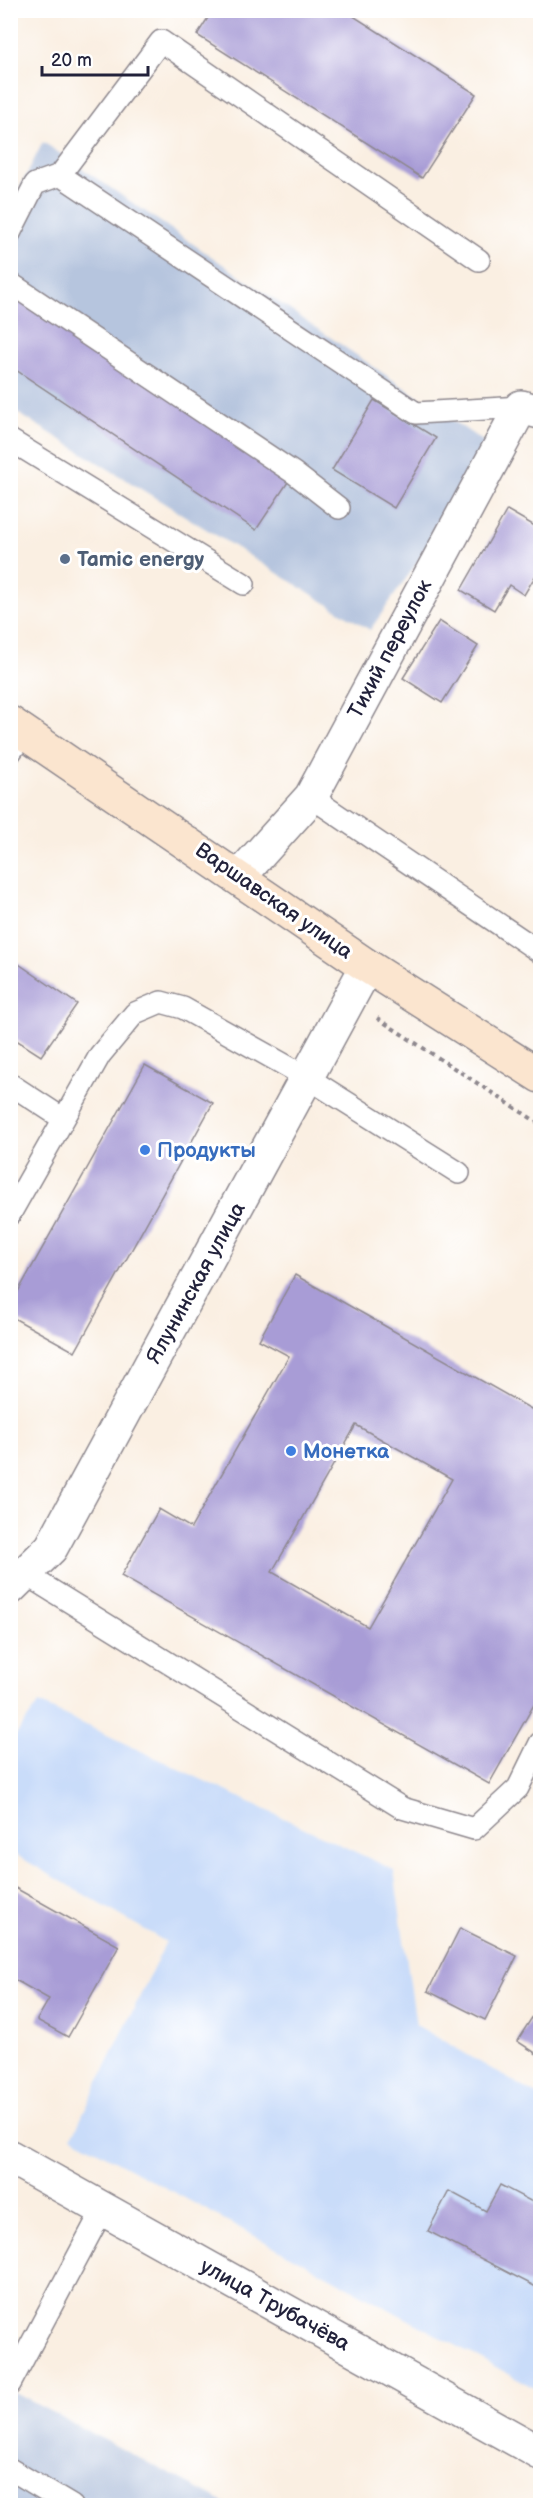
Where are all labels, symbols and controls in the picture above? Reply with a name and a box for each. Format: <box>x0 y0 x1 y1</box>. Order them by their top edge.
scale bar <box>42 39 148 77</box>
text: 20 m <box>51 50 92 71</box>
place label: Tamic energy <box>77 547 205 572</box>
marker: Tamic energy <box>58 552 72 566</box>
street label: Тихий переулок <box>343 575 437 723</box>
street label: Варшавская улица <box>191 837 358 965</box>
place label: Продукты <box>157 1138 256 1163</box>
marker: Продукты <box>138 1143 152 1157</box>
street label: Ялунинская улица <box>141 1197 251 1368</box>
place label: Монетка <box>303 1439 390 1464</box>
marker: Монетка <box>284 1444 298 1458</box>
street label: улица Трубачёва <box>196 2254 355 2357</box>

